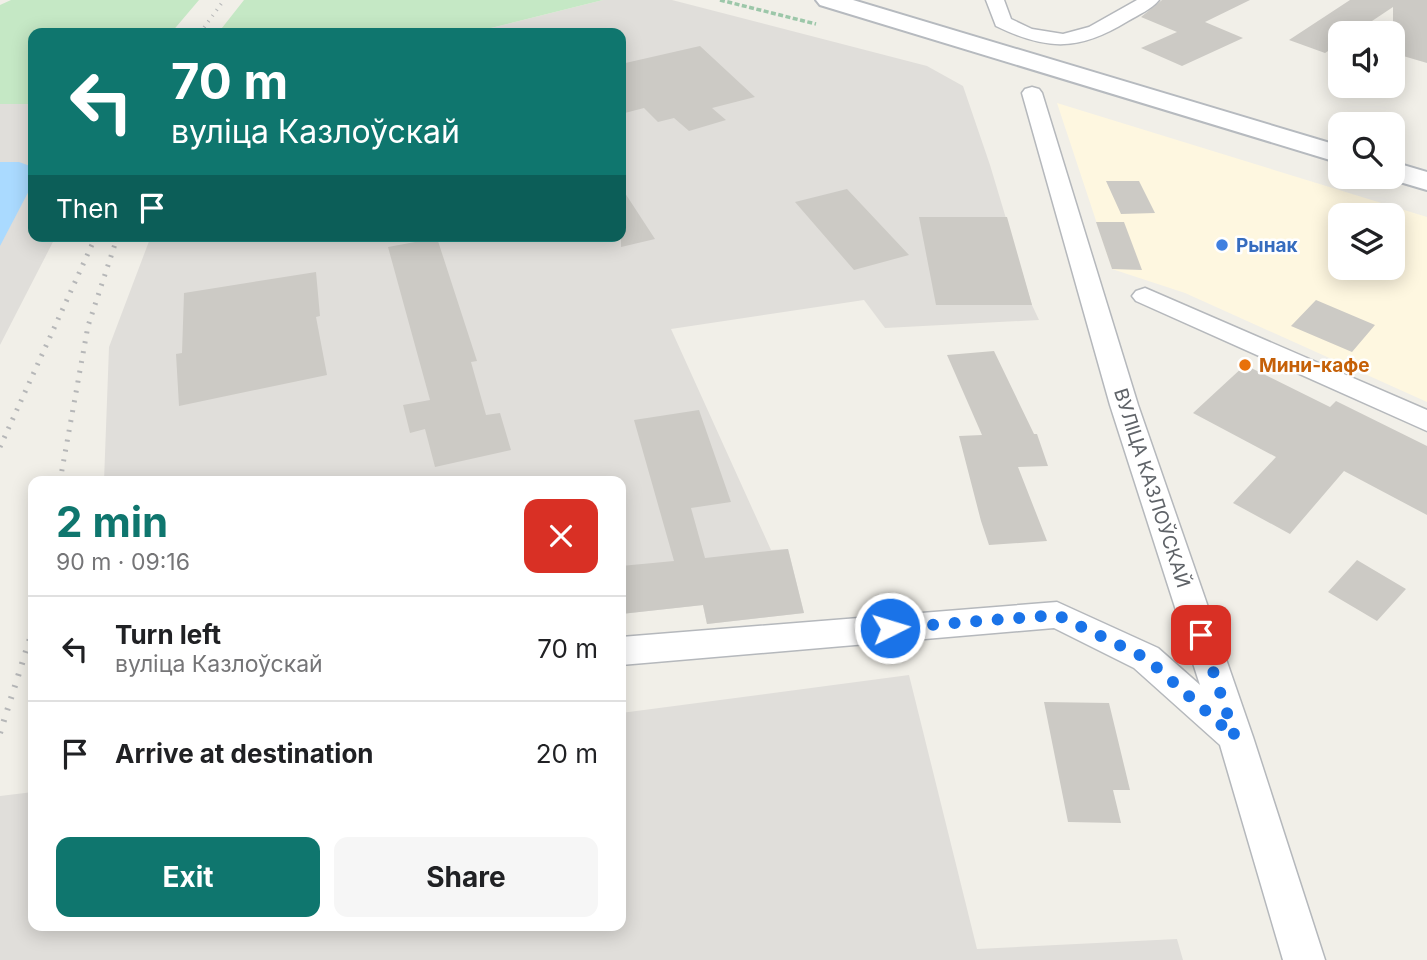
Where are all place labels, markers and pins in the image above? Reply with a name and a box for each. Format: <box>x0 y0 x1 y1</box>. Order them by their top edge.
place label: Рынак <box>1236 234 1298 257</box>
marker: Рынак <box>1214 237 1230 253</box>
place label: Мини-кафе <box>1259 354 1369 377</box>
marker: Мини-кафе <box>1237 357 1253 373</box>
pin <box>1171 605 1231 665</box>

